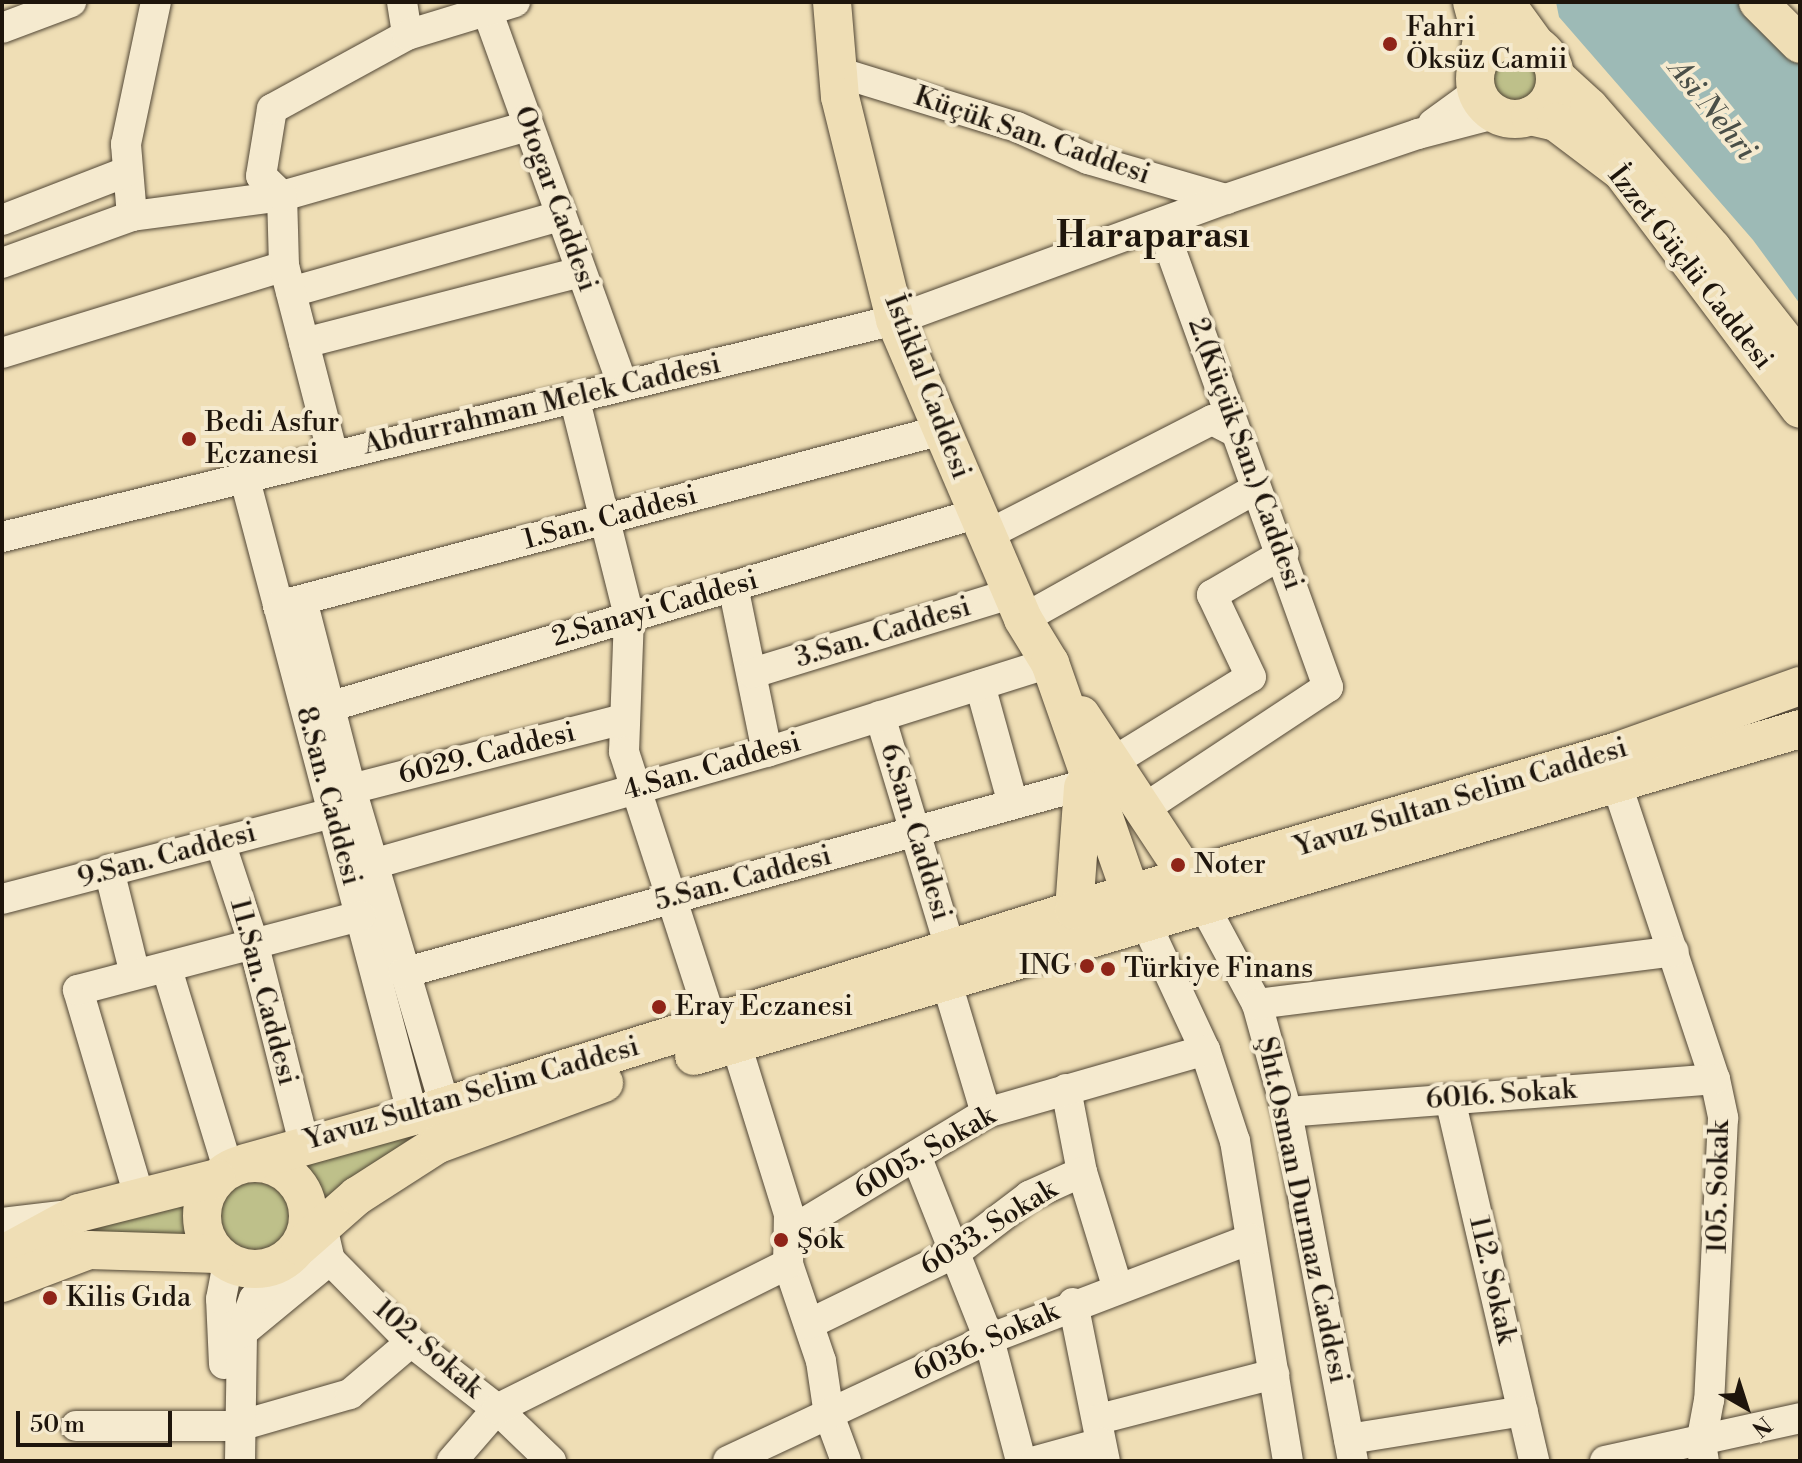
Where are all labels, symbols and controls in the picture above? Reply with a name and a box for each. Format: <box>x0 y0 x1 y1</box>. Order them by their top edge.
place label: Fahri Öksüz Camii <box>1406 11 1567 77</box>
marker: Fahri Öksüz Camii <box>1381 35 1399 53</box>
water label: Asi Nehri <box>1660 52 1764 168</box>
street label: Küçük San. Caddesi <box>910 80 1154 192</box>
street label: Otogar Caddesi <box>506 102 604 296</box>
street label: İzzet Güçlü Caddesi <box>1600 160 1780 376</box>
district label: Haraparası <box>1056 215 1250 259</box>
street label: İstiklal Caddesi <box>877 290 977 484</box>
street label: 2.(Küçük San.) Caddesi <box>1180 314 1310 594</box>
street label: Abdurrahman Melek Caddesi <box>360 347 724 463</box>
place label: Bedi Asfur Eczanesi <box>205 406 339 472</box>
marker: Bedi Asfur Eczanesi <box>180 430 198 448</box>
street label: 1.San. Caddesi <box>519 479 701 557</box>
street label: 2.Sanayi Caddesi <box>548 564 762 654</box>
street label: 3.San. Caddesi <box>791 590 975 676</box>
street label: 8.San. Caddesi <box>288 703 368 889</box>
street label: 6029. Caddesi <box>395 716 579 792</box>
street label: 4.San. Caddesi <box>619 726 805 808</box>
street label: Yavuz Sultan Selim Caddesi <box>1291 731 1631 865</box>
street label: 6.San. Caddesi <box>872 740 958 924</box>
street label: 9.San. Caddesi <box>74 816 260 896</box>
street label: 5.San. Caddesi <box>651 839 835 919</box>
place label: Noter <box>1194 848 1266 882</box>
marker: Noter <box>1169 856 1187 874</box>
street label: 11.San. Caddesi <box>222 895 304 1089</box>
place label: ING <box>1019 949 1071 983</box>
place label: Türkiye Finans <box>1124 952 1313 986</box>
marker: ING <box>1078 957 1096 975</box>
marker: Türkiye Finans <box>1099 960 1117 978</box>
place label: Eray Eczanesi <box>675 990 853 1024</box>
marker: Eray Eczanesi <box>650 998 668 1016</box>
street label: Yavuz Sultan Selim Caddesi <box>301 1030 643 1158</box>
street label: Şht.Osman Durmaz Caddesi <box>1249 1034 1355 1386</box>
street label: 6016. Sokak <box>1425 1073 1577 1117</box>
street label: 6005. Sokak <box>848 1099 1002 1207</box>
street label: 105. Sokak <box>1701 1120 1737 1254</box>
street label: 6033. Sokak <box>915 1173 1063 1283</box>
street label: 112. Sokak <box>1461 1213 1523 1347</box>
place label: Şok <box>797 1223 843 1257</box>
marker: Şok <box>772 1231 790 1249</box>
place label: Kilis Gıda <box>66 1281 191 1315</box>
marker: Kilis Gıda <box>41 1289 59 1307</box>
street label: 102. Sokak <box>367 1293 489 1405</box>
street label: 6036. Sokak <box>908 1295 1064 1389</box>
north arrow <box>1706 1367 1786 1447</box>
scale bar <box>20 1395 176 1445</box>
text: 50 m <box>30 1410 85 1440</box>
text: N <box>1746 1410 1777 1442</box>

